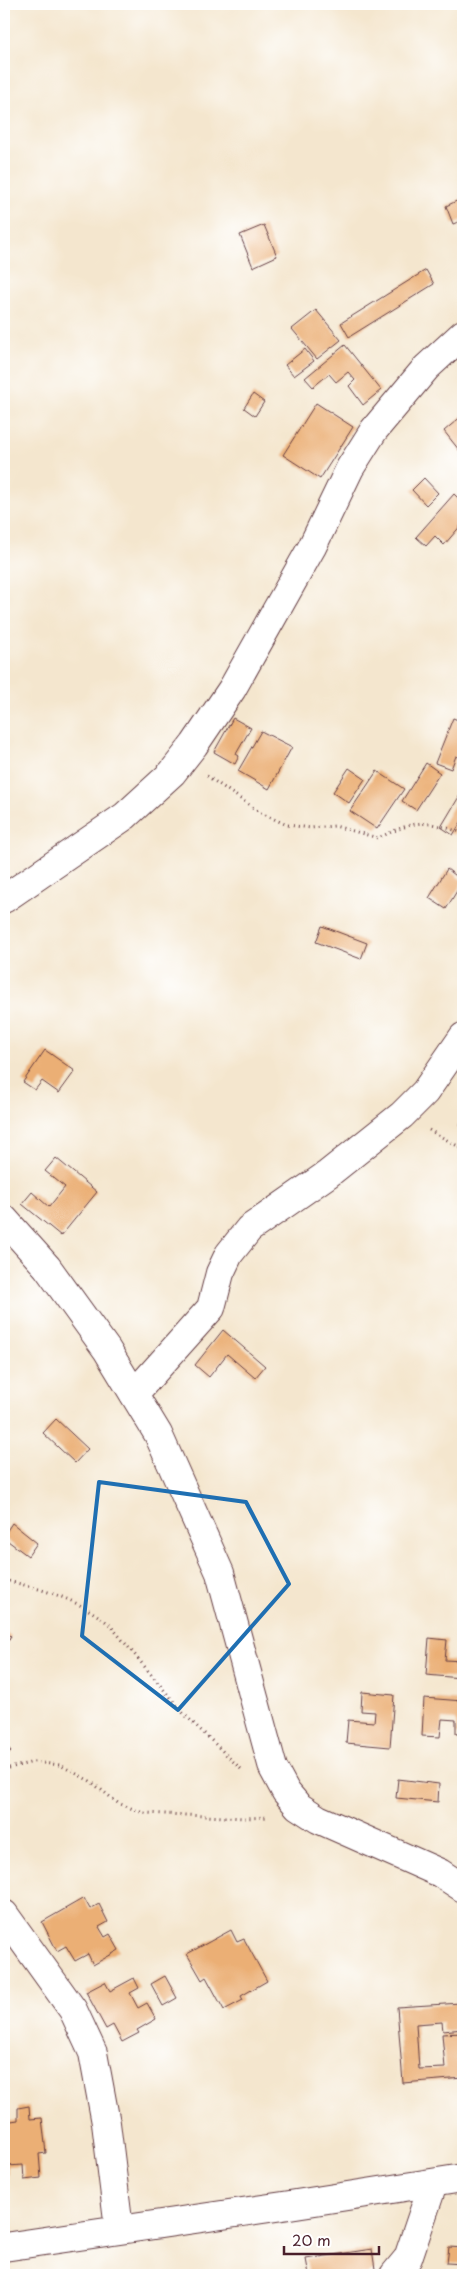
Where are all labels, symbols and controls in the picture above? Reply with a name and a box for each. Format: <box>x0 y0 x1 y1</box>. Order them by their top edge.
scale bar <box>284 2224 380 2256</box>
text: 20 m <box>292 2228 331 2251</box>

